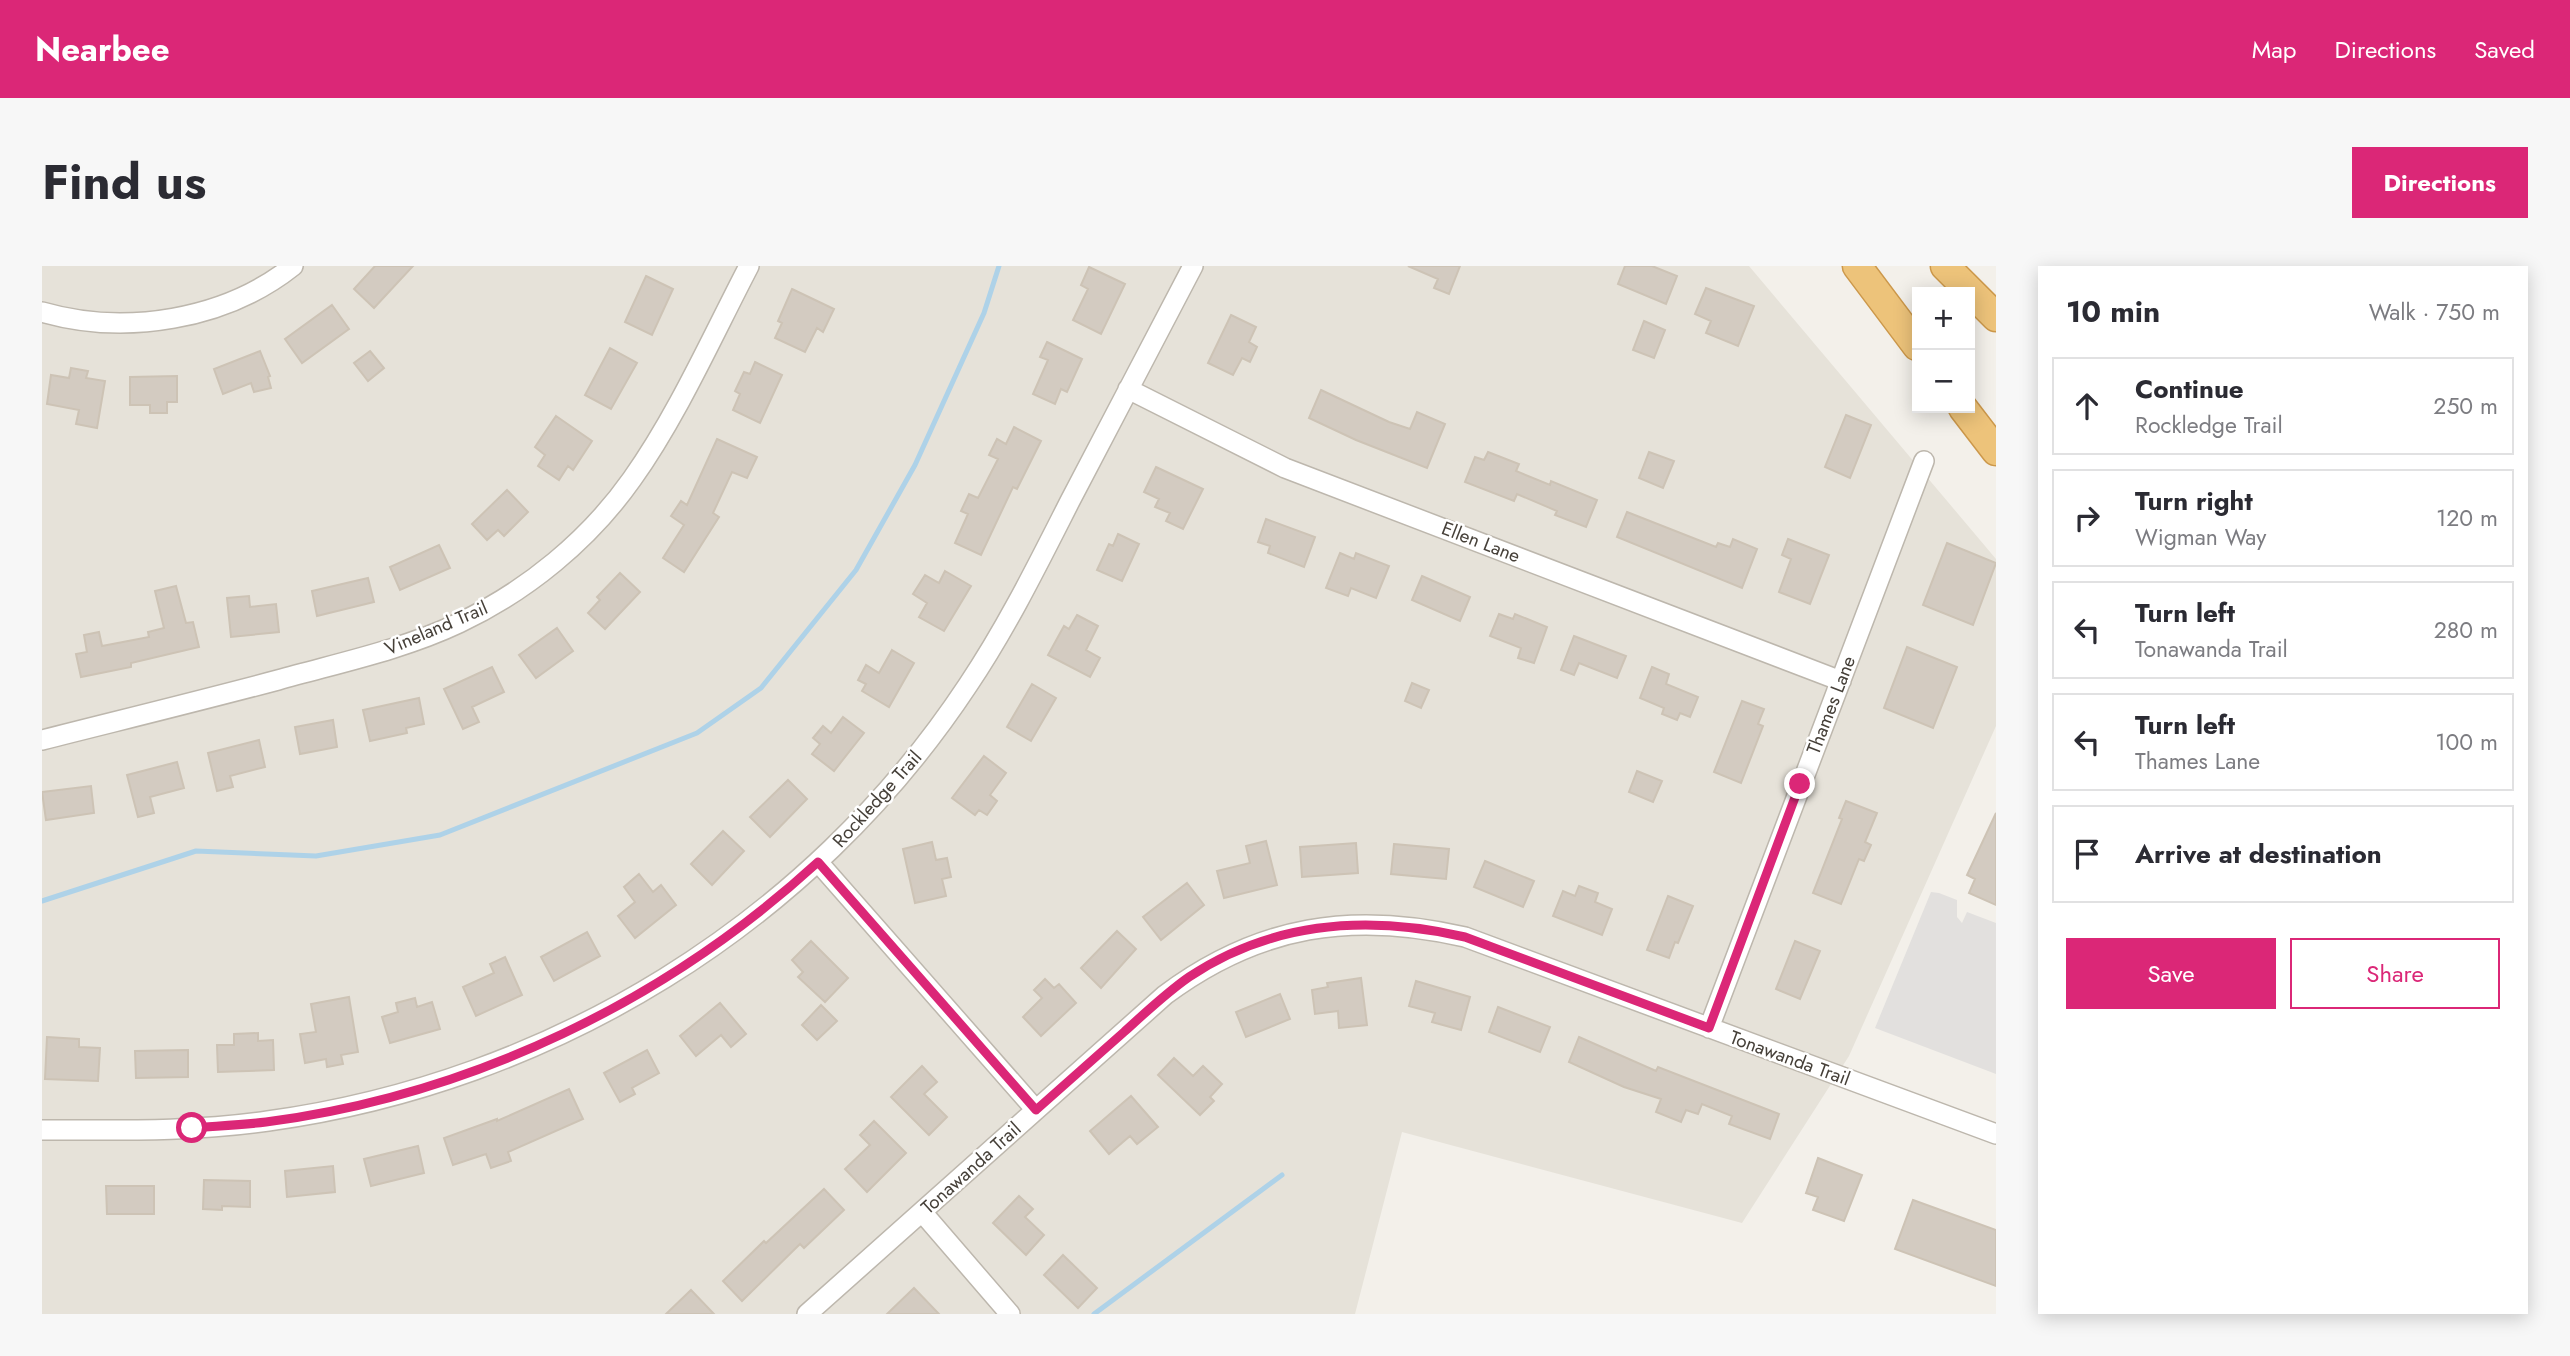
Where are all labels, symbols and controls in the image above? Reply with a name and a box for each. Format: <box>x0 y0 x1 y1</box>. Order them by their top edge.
text: Nearbee <box>35 26 170 73</box>
text: Map <box>2252 32 2297 67</box>
text: Directions <box>2335 32 2436 67</box>
text: Saved <box>2474 32 2535 67</box>
text: Find us <box>42 147 206 217</box>
button: Directions <box>2352 147 2528 218</box>
map controls <box>1912 287 1975 413</box>
button: + <box>1912 287 1975 350</box>
text: 10 min <box>2066 290 2160 333</box>
text: Walk · 750 m <box>2369 295 2500 329</box>
button: − <box>1912 350 1975 413</box>
text: Continue <box>2135 370 2244 408</box>
icon: ahead <box>2068 387 2106 425</box>
text: 250 m <box>2433 389 2498 423</box>
text: Rockledge Trail <box>2135 408 2283 442</box>
text: Turn right <box>2135 482 2253 520</box>
icon: right <box>2068 499 2106 537</box>
text: 120 m <box>2436 501 2498 535</box>
street label: Ellen Lane <box>1438 515 1524 569</box>
text: Wigman Way <box>2135 520 2266 554</box>
street label: Vineland Trail <box>380 594 492 662</box>
text: Turn left <box>2135 594 2235 632</box>
icon: left <box>2068 611 2106 649</box>
text: 280 m <box>2434 613 2498 647</box>
text: Tonawanda Trail <box>2135 632 2288 666</box>
street label: Thames Lane <box>1800 652 1862 758</box>
text: Turn left <box>2135 706 2235 744</box>
icon: left <box>2068 723 2106 761</box>
text: 100 m <box>2435 725 2498 759</box>
text: Thames Lane <box>2135 744 2260 778</box>
street label: Rockledge Trail <box>826 745 928 853</box>
route end <box>1784 768 1815 799</box>
icon: arrive <box>2068 835 2106 873</box>
text: Arrive at destination <box>2135 835 2382 873</box>
button: Save <box>2066 938 2276 1009</box>
button: Share <box>2290 938 2500 1009</box>
street label: Tonawanda Trail <box>1726 1024 1854 1092</box>
route start <box>176 1112 207 1143</box>
street label: Tonawanda Trail <box>915 1116 1027 1220</box>

